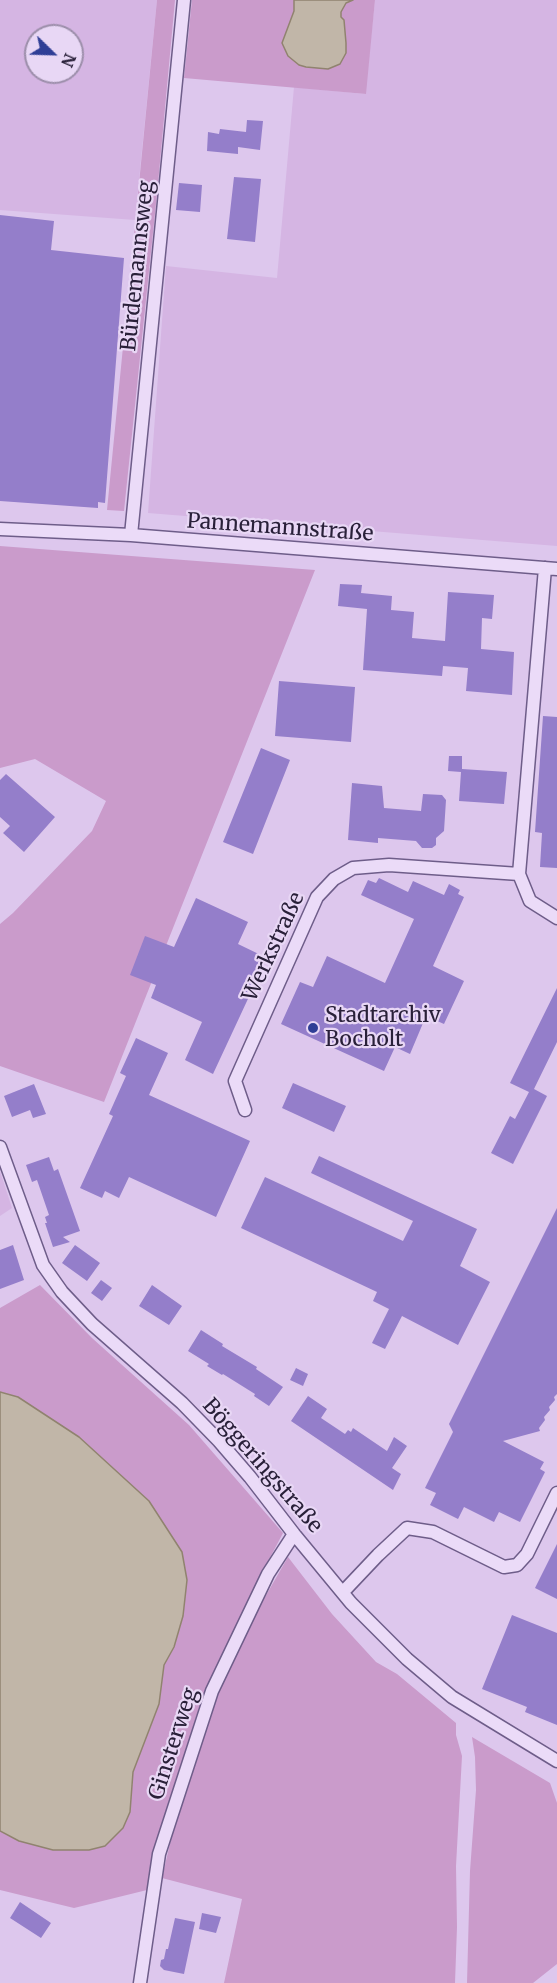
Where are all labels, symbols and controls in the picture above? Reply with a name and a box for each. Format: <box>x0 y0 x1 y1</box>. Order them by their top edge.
north arrow <box>24 24 84 84</box>
text: N <box>57 51 80 70</box>
street label: Bürdemannsweg <box>117 180 159 352</box>
street label: Pannemannstraße <box>186 509 374 547</box>
street label: Werkstraße <box>238 889 310 1005</box>
place label: Stadtarchiv Bocholt <box>325 1003 441 1053</box>
marker: Stadtarchiv Bocholt <box>306 1021 320 1035</box>
street label: Böggeringstraße <box>197 1394 327 1538</box>
street label: Ginsterweg <box>144 1685 204 1803</box>

